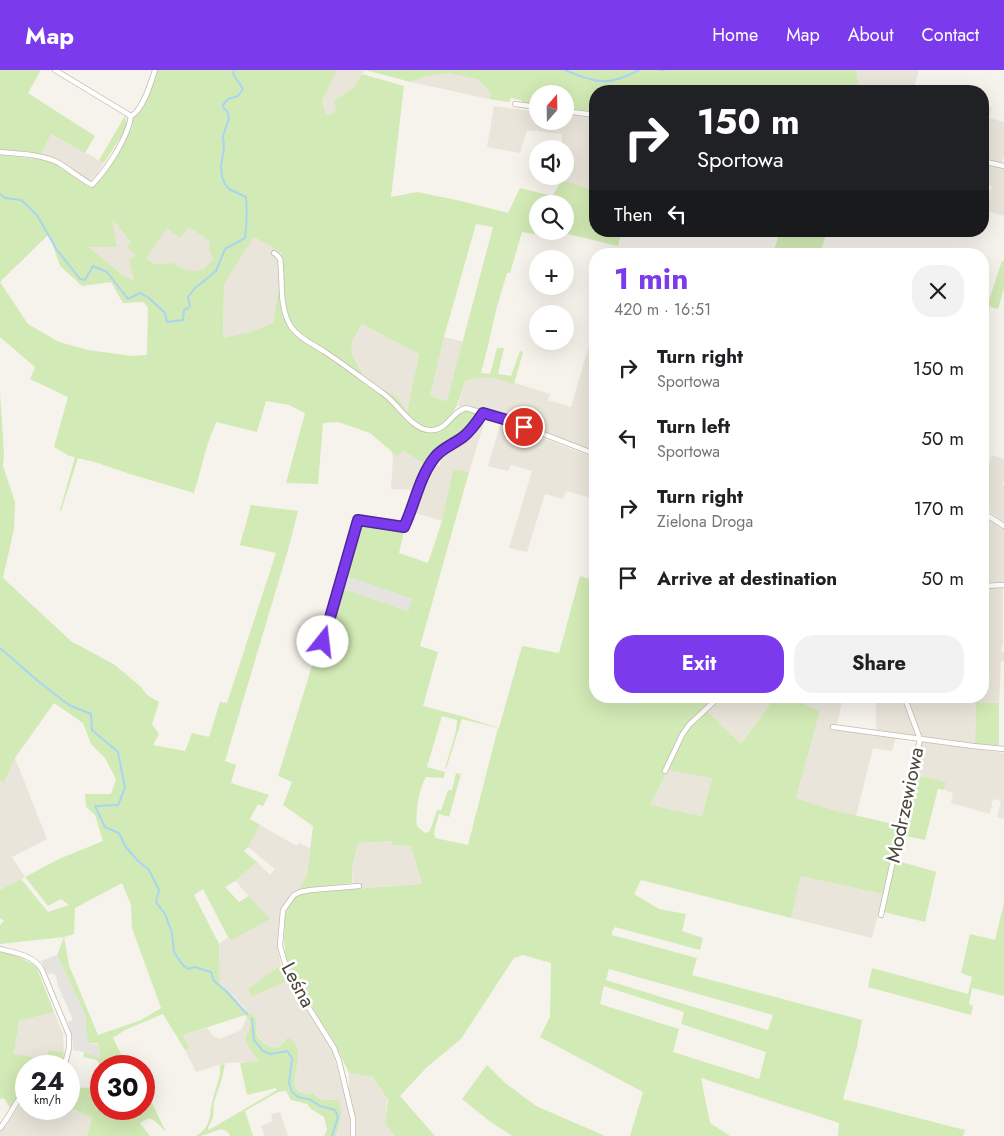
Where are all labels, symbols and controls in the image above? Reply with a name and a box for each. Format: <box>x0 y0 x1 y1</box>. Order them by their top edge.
text: Map <box>25 18 74 53</box>
text: Home <box>712 22 758 48</box>
text: Map <box>786 22 820 48</box>
text: About <box>848 22 893 48</box>
text: Contact <box>921 22 979 48</box>
north arrow <box>529 85 574 130</box>
map controls <box>529 85 574 350</box>
text: 150 m <box>697 97 800 147</box>
icon: right <box>614 105 679 170</box>
button: sound <box>529 140 574 185</box>
text: Sportowa <box>697 143 784 175</box>
button: search <box>529 195 574 240</box>
icon: left <box>663 200 691 228</box>
text: Then <box>614 201 653 228</box>
button: + <box>529 250 574 295</box>
text: 1 min <box>614 257 688 300</box>
button: close <box>912 265 964 317</box>
text: 420 m · 16:51 <box>614 298 711 321</box>
button: − <box>529 305 574 350</box>
text: Turn right <box>657 343 743 370</box>
icon: right <box>614 354 642 382</box>
text: 150 m <box>913 355 964 382</box>
text: Sportowa <box>657 370 720 393</box>
pin <box>503 406 545 448</box>
icon: arrive <box>510 413 538 441</box>
text: Turn left <box>657 413 730 440</box>
icon: left <box>614 424 642 452</box>
text: 50 m <box>921 425 964 452</box>
text: Sportowa <box>657 440 720 463</box>
text: Turn right <box>657 483 743 510</box>
icon: right <box>614 494 642 522</box>
text: 170 m <box>914 495 964 522</box>
text: Zielona Droga <box>657 510 753 533</box>
icon: arrive <box>614 564 642 592</box>
text: Arrive at destination <box>657 565 837 592</box>
text: 50 m <box>921 565 964 592</box>
position arrow <box>296 615 348 667</box>
button: Exit <box>614 635 784 693</box>
button: Share <box>794 635 964 693</box>
street label: Modrzewiowa <box>879 745 931 865</box>
street label: Leśna <box>274 957 322 1013</box>
speed limit sign: 30 <box>90 1055 155 1120</box>
text: 24 <box>31 1063 64 1099</box>
text: km/h <box>34 1091 61 1109</box>

